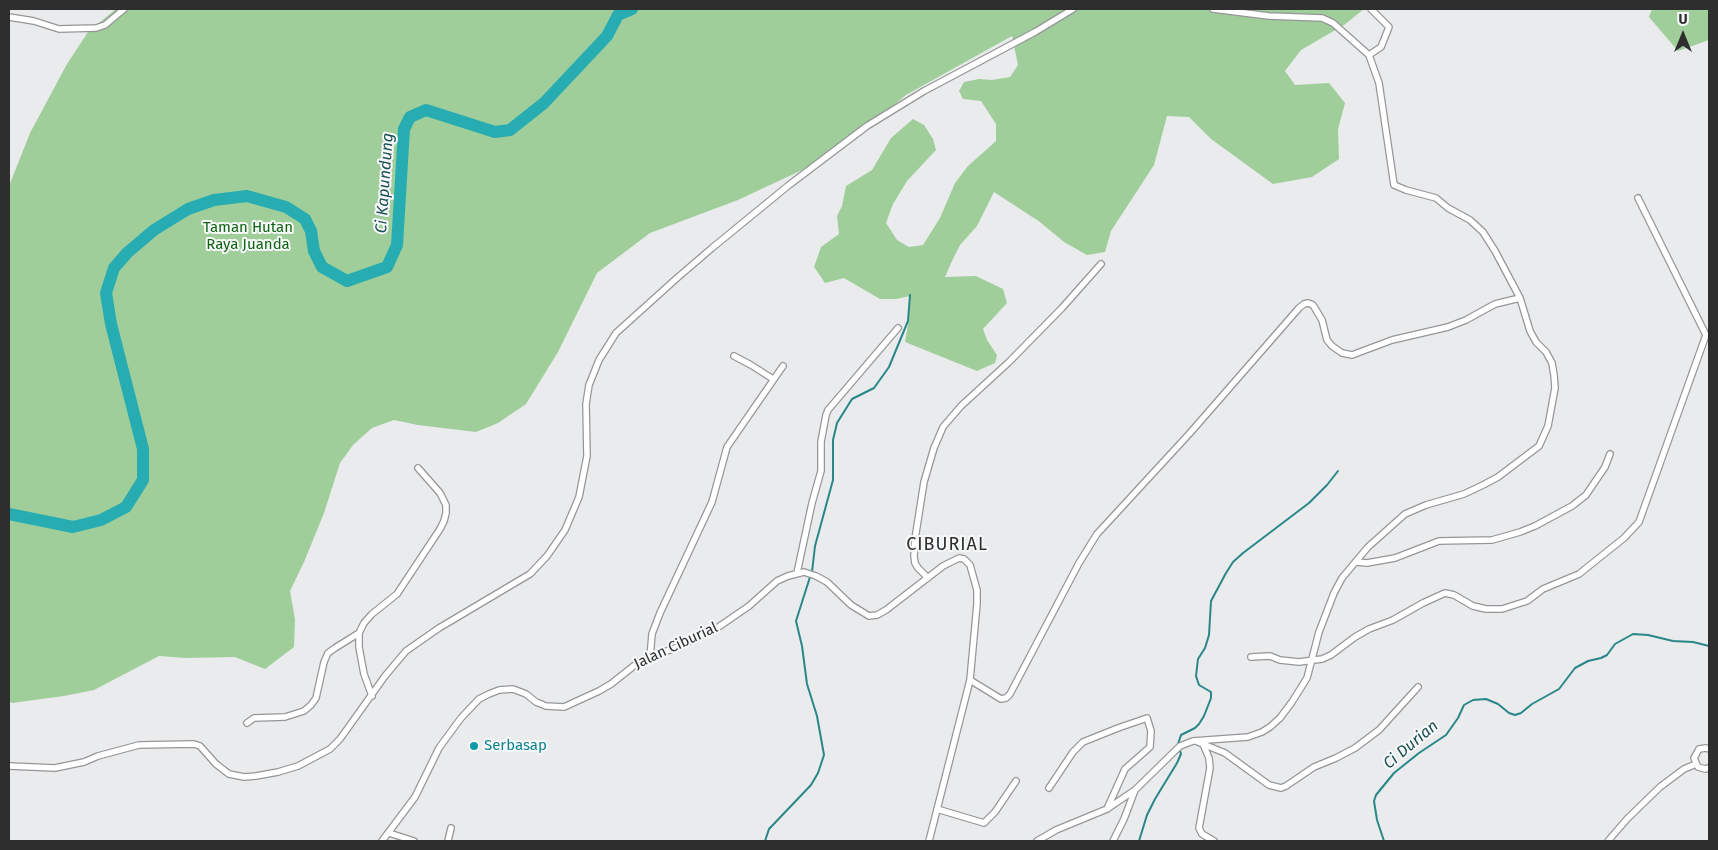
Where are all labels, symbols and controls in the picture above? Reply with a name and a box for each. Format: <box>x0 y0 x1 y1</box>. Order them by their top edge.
north arrow <box>1658 10 1708 60</box>
text: U <box>1678 11 1688 28</box>
water label: Ci Kapundung <box>372 132 398 234</box>
park label: Taman Hutan Raya Juanda <box>203 219 293 254</box>
district label: CIBURIAL <box>905 534 989 556</box>
street label: Jalan Ciburial <box>631 619 721 673</box>
water label: Ci Durian <box>1380 716 1442 774</box>
place label: Serbasap <box>484 737 547 755</box>
marker: Serbasap <box>468 740 480 752</box>

